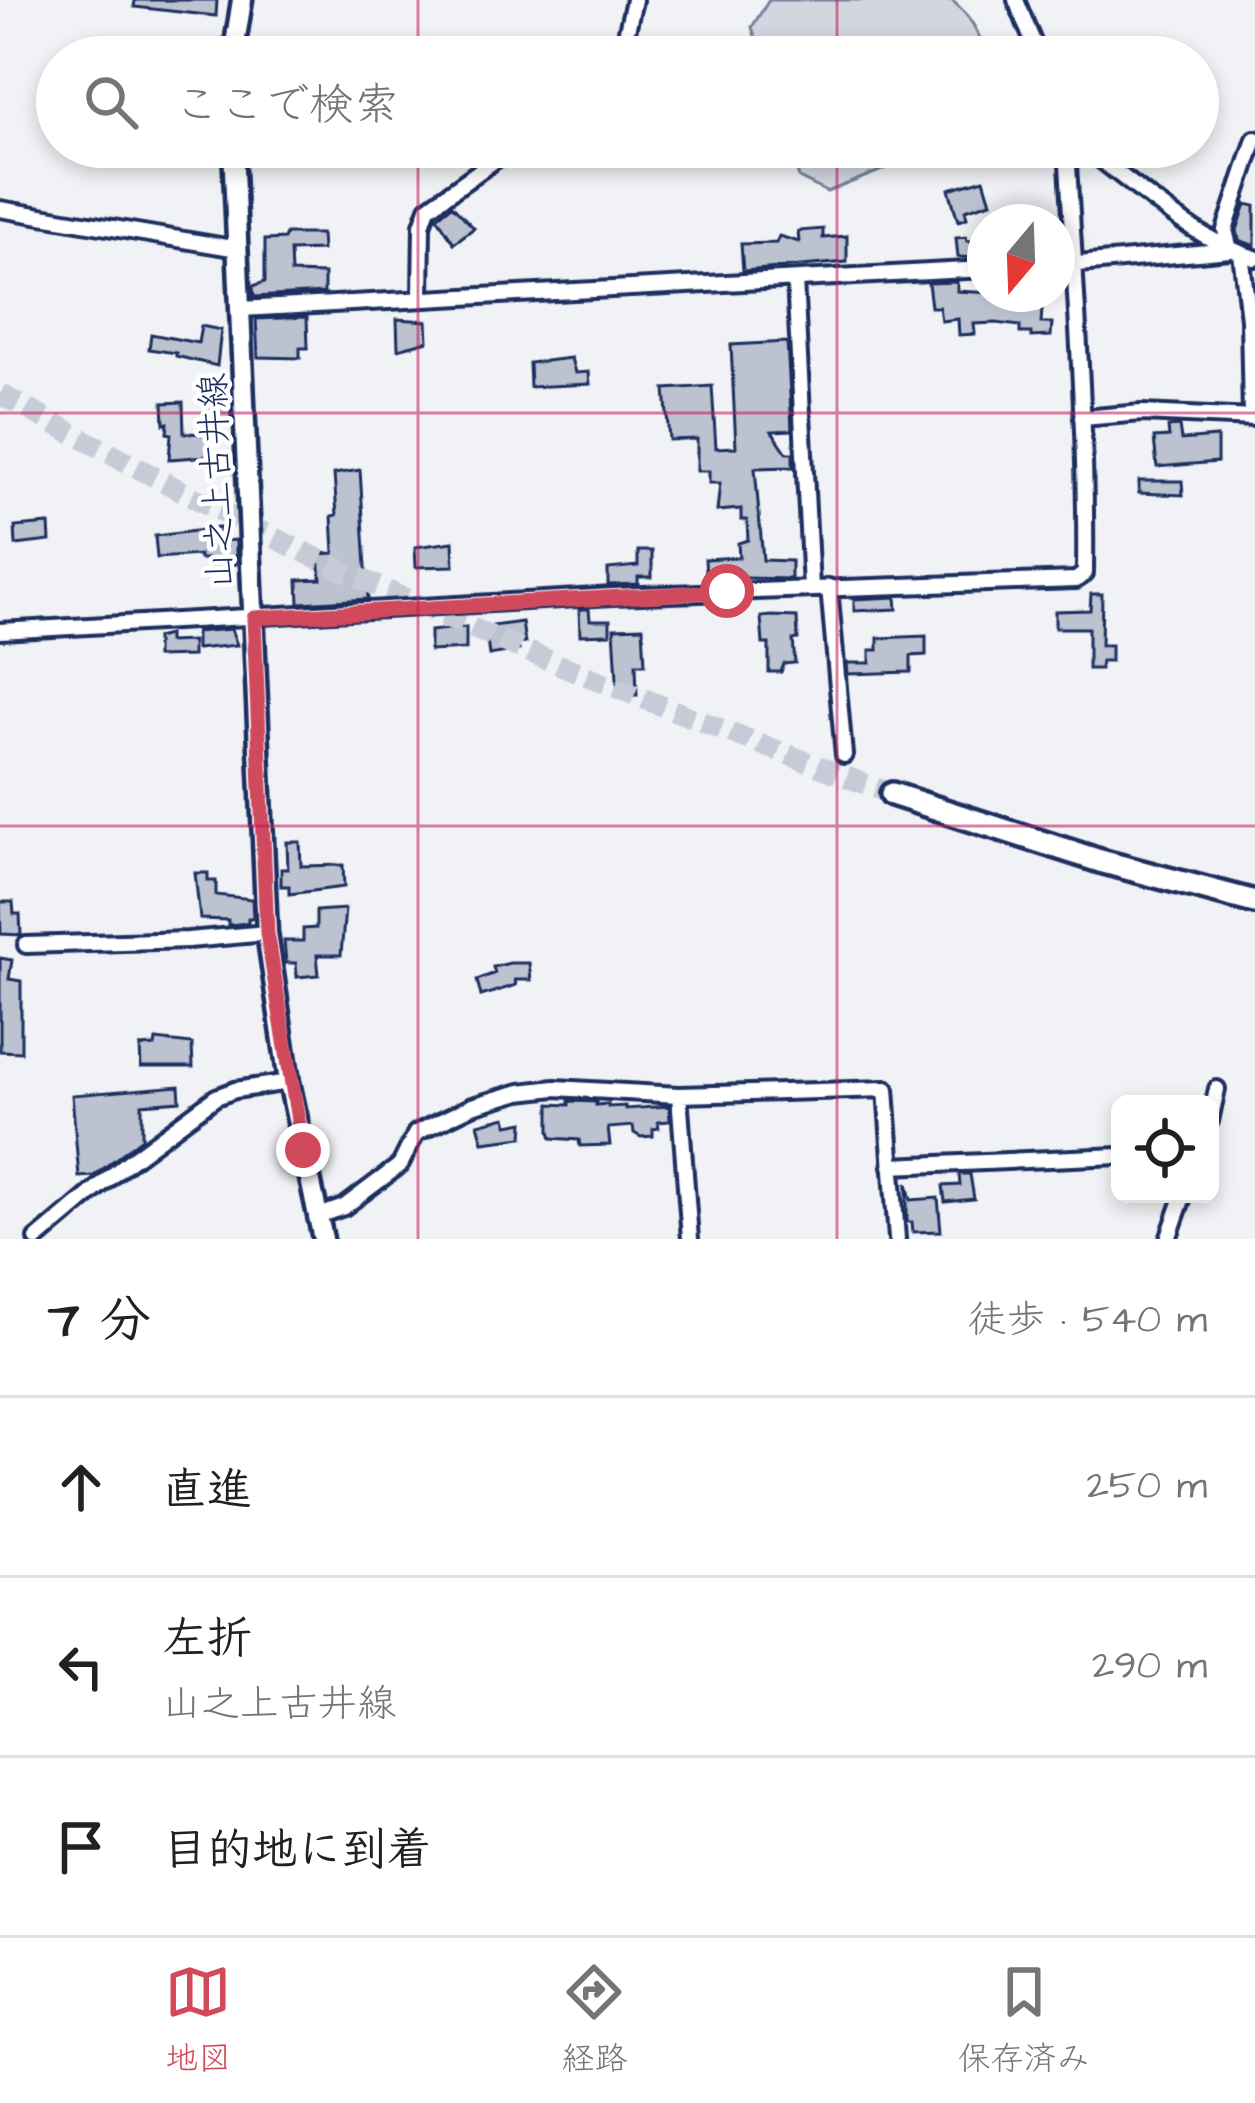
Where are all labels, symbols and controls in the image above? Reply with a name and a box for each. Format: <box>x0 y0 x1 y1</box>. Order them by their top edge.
search box <box>36 36 1219 168</box>
icon: search <box>78 69 144 135</box>
text: ここで検索 <box>174 75 399 137</box>
north arrow <box>967 204 1075 312</box>
street label: 山之上古井線 <box>188 372 247 590</box>
route start <box>700 564 754 618</box>
map controls <box>1111 1095 1219 1203</box>
button: locate <box>1111 1095 1219 1203</box>
route end <box>276 1123 330 1177</box>
text: 7 分 <box>48 1286 151 1357</box>
text: 徒歩 · 540 m <box>968 1294 1207 1348</box>
icon: ahead <box>48 1454 114 1520</box>
text: 直進 <box>162 1460 252 1522</box>
text: 250 m <box>1086 1460 1207 1514</box>
text: 左折 <box>162 1609 252 1671</box>
icon: left <box>48 1634 114 1700</box>
text: 290 m <box>1092 1640 1207 1694</box>
text: 山之上古井線 <box>162 1678 396 1732</box>
icon: arrive <box>48 1814 114 1880</box>
text: 目的地に到着 <box>162 1820 432 1882</box>
tab: 地図 <box>165 1959 231 2082</box>
tab: 経路 <box>561 1959 627 2082</box>
tab: 保存済み <box>958 1959 1090 2082</box>

